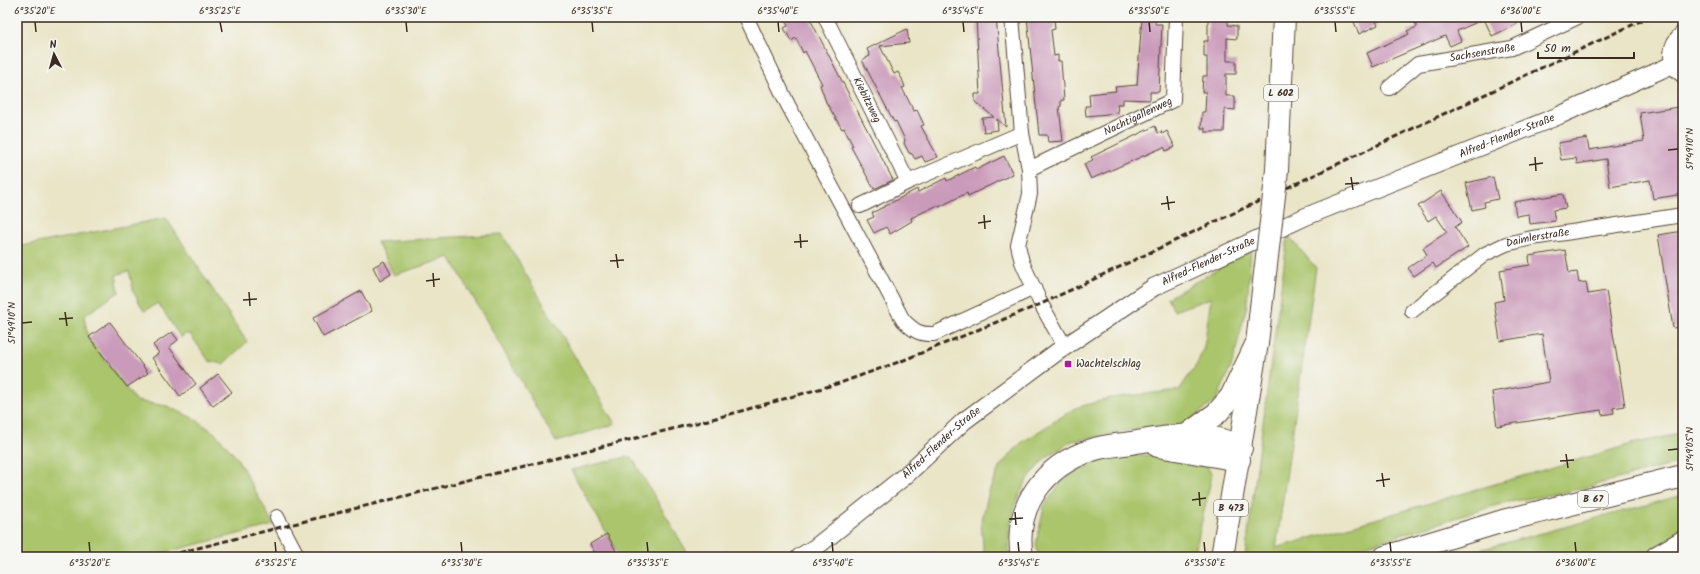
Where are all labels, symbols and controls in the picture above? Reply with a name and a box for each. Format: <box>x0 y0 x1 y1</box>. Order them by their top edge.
text: 6°35'20"E <box>14 3 57 19</box>
text: 6°35'25"E <box>199 3 242 19</box>
text: 6°35'30"E <box>385 3 428 19</box>
text: 6°35'35"E <box>571 3 614 19</box>
text: 6°35'40"E <box>757 3 800 19</box>
text: 6°35'45"E <box>942 3 985 19</box>
text: 6°35'50"E <box>1128 3 1171 19</box>
text: 6°35'55"E <box>1314 3 1357 19</box>
text: 6°36'00"E <box>1501 3 1543 19</box>
north arrow <box>34 34 74 74</box>
scale bar <box>1538 34 1634 60</box>
text: N <box>49 36 58 54</box>
street label: Sachsenstraße <box>1448 38 1519 67</box>
text: 50 m <box>1544 39 1571 58</box>
street label: Kiebitzweg <box>848 74 886 126</box>
road number: L 602 <box>1264 85 1298 101</box>
street label: Nachtigallenweg <box>1101 92 1176 141</box>
street label: Alfred-Flender-Straße <box>1457 109 1558 163</box>
text: 51°49'10"N <box>1682 128 1698 170</box>
street label: Daimlerstraße <box>1504 223 1570 253</box>
street label: Alfred-Flender-Straße <box>1159 232 1258 291</box>
text: 51°49'10"N <box>4 302 20 344</box>
place label: Wachtelschlag <box>1076 355 1141 373</box>
marker: Wachtelschlag <box>1063 359 1073 369</box>
street label: Alfred-Flender-Straße <box>898 402 985 484</box>
text: 51°49'05"N <box>1682 427 1698 471</box>
road number: B 67 <box>1578 491 1608 507</box>
road number: B 473 <box>1214 500 1248 516</box>
text: 6°35'20"E <box>69 555 112 571</box>
text: 6°35'25"E <box>255 555 298 571</box>
text: 6°35'30"E <box>441 555 484 571</box>
text: 6°35'35"E <box>627 555 670 571</box>
text: 6°35'40"E <box>812 555 855 571</box>
text: 6°35'45"E <box>998 555 1041 571</box>
text: 6°35'50"E <box>1184 555 1227 571</box>
text: 6°35'55"E <box>1370 555 1413 571</box>
text: 6°36'00"E <box>1556 555 1598 571</box>

